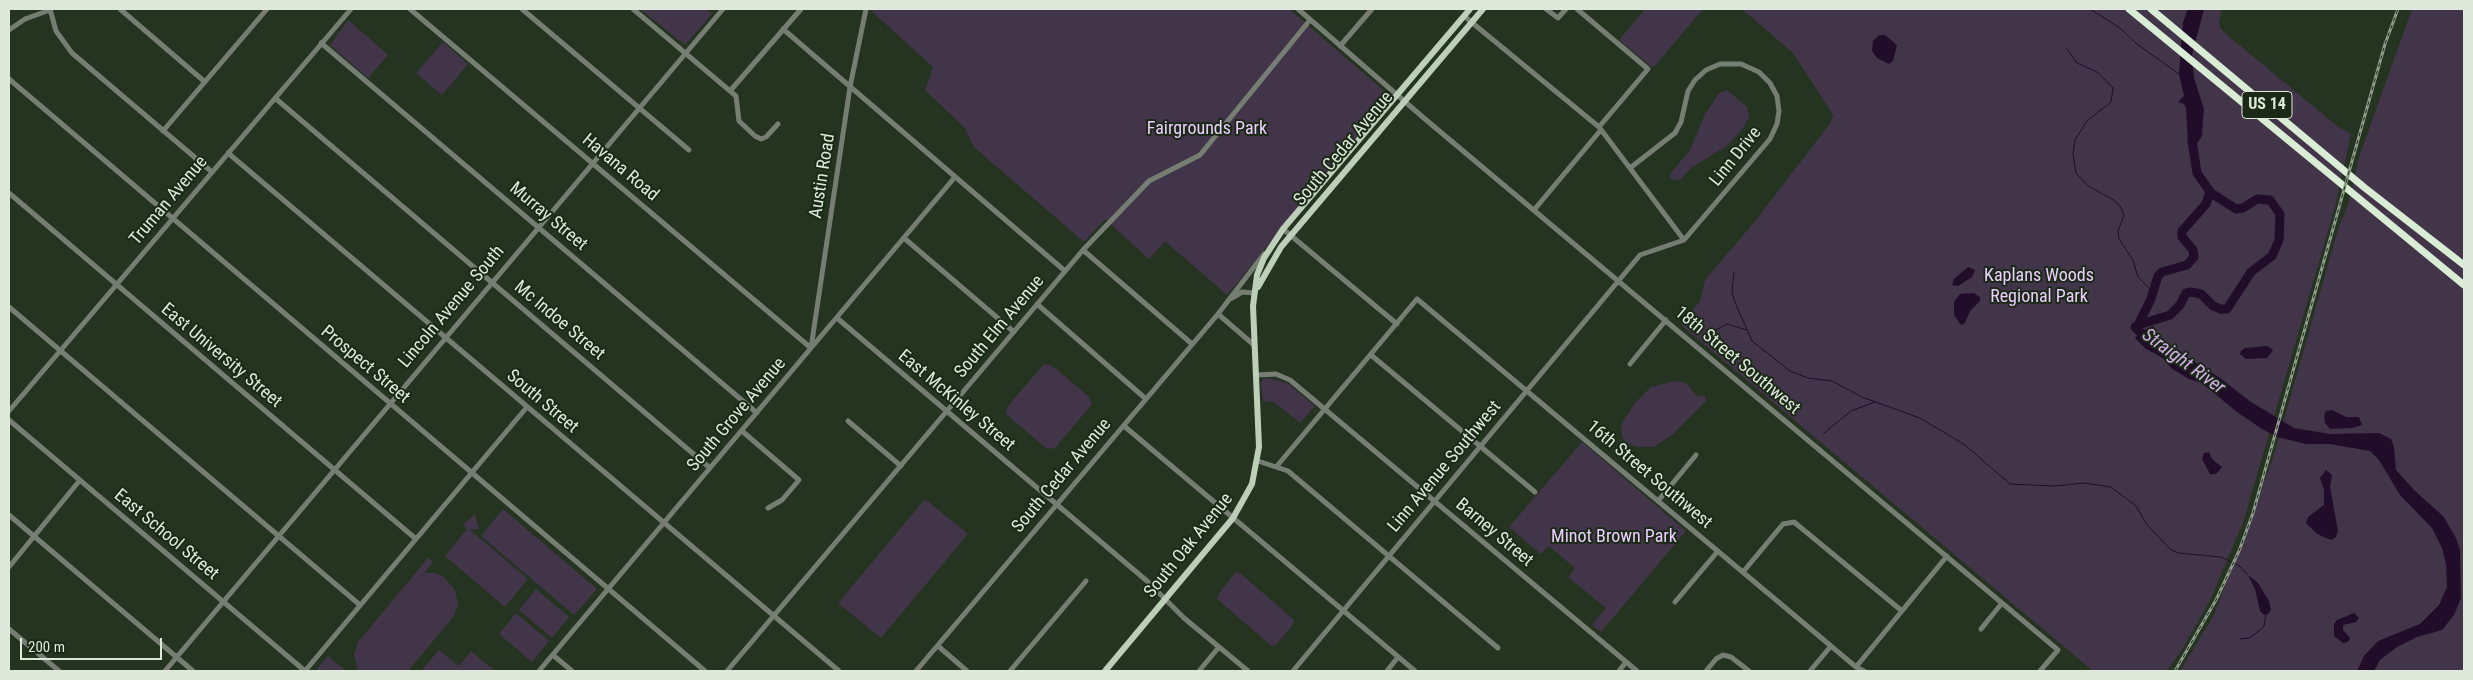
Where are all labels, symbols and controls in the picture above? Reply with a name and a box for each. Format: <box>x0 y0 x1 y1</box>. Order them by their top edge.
street label: South Cedar Avenue <box>1290 87 1398 211</box>
road number: US 14 <box>2242 92 2292 118</box>
park label: Fairgrounds Park <box>1147 118 1267 140</box>
street label: Linn Drive <box>1706 123 1766 191</box>
street label: Havana Road <box>577 130 663 206</box>
street label: Austin Road <box>806 132 840 220</box>
street label: Truman Avenue <box>125 152 213 250</box>
street label: Murray Street <box>505 178 591 256</box>
street label: Lincoln Avenue South <box>395 242 509 372</box>
park label: Kaplans Woods Regional Park <box>1984 265 2094 308</box>
street label: South Elm Avenue <box>951 271 1049 383</box>
street label: Mc Indoe Street <box>509 277 609 365</box>
street label: East University Street <box>156 299 286 413</box>
street label: 18th Street Southwest <box>1670 302 1804 420</box>
street label: Prospect Street <box>316 321 414 409</box>
water label: Straight River <box>2137 324 2229 400</box>
street label: East McKinley Street <box>893 346 1019 456</box>
street label: South Grove Avenue <box>683 354 791 476</box>
street label: South Street <box>502 366 582 438</box>
street label: Linn Avenue Southwest <box>1384 397 1506 537</box>
street label: South Cedar Avenue <box>1008 414 1116 538</box>
street label: 16th Street Southwest <box>1582 416 1716 534</box>
street label: East School Street <box>109 485 223 585</box>
street label: South Oak Avenue <box>1140 489 1238 603</box>
street label: Barney Street <box>1451 494 1537 572</box>
park label: Minot Brown Park <box>1551 526 1677 548</box>
scale bar <box>22 628 165 660</box>
text: 200 m <box>28 638 65 656</box>

